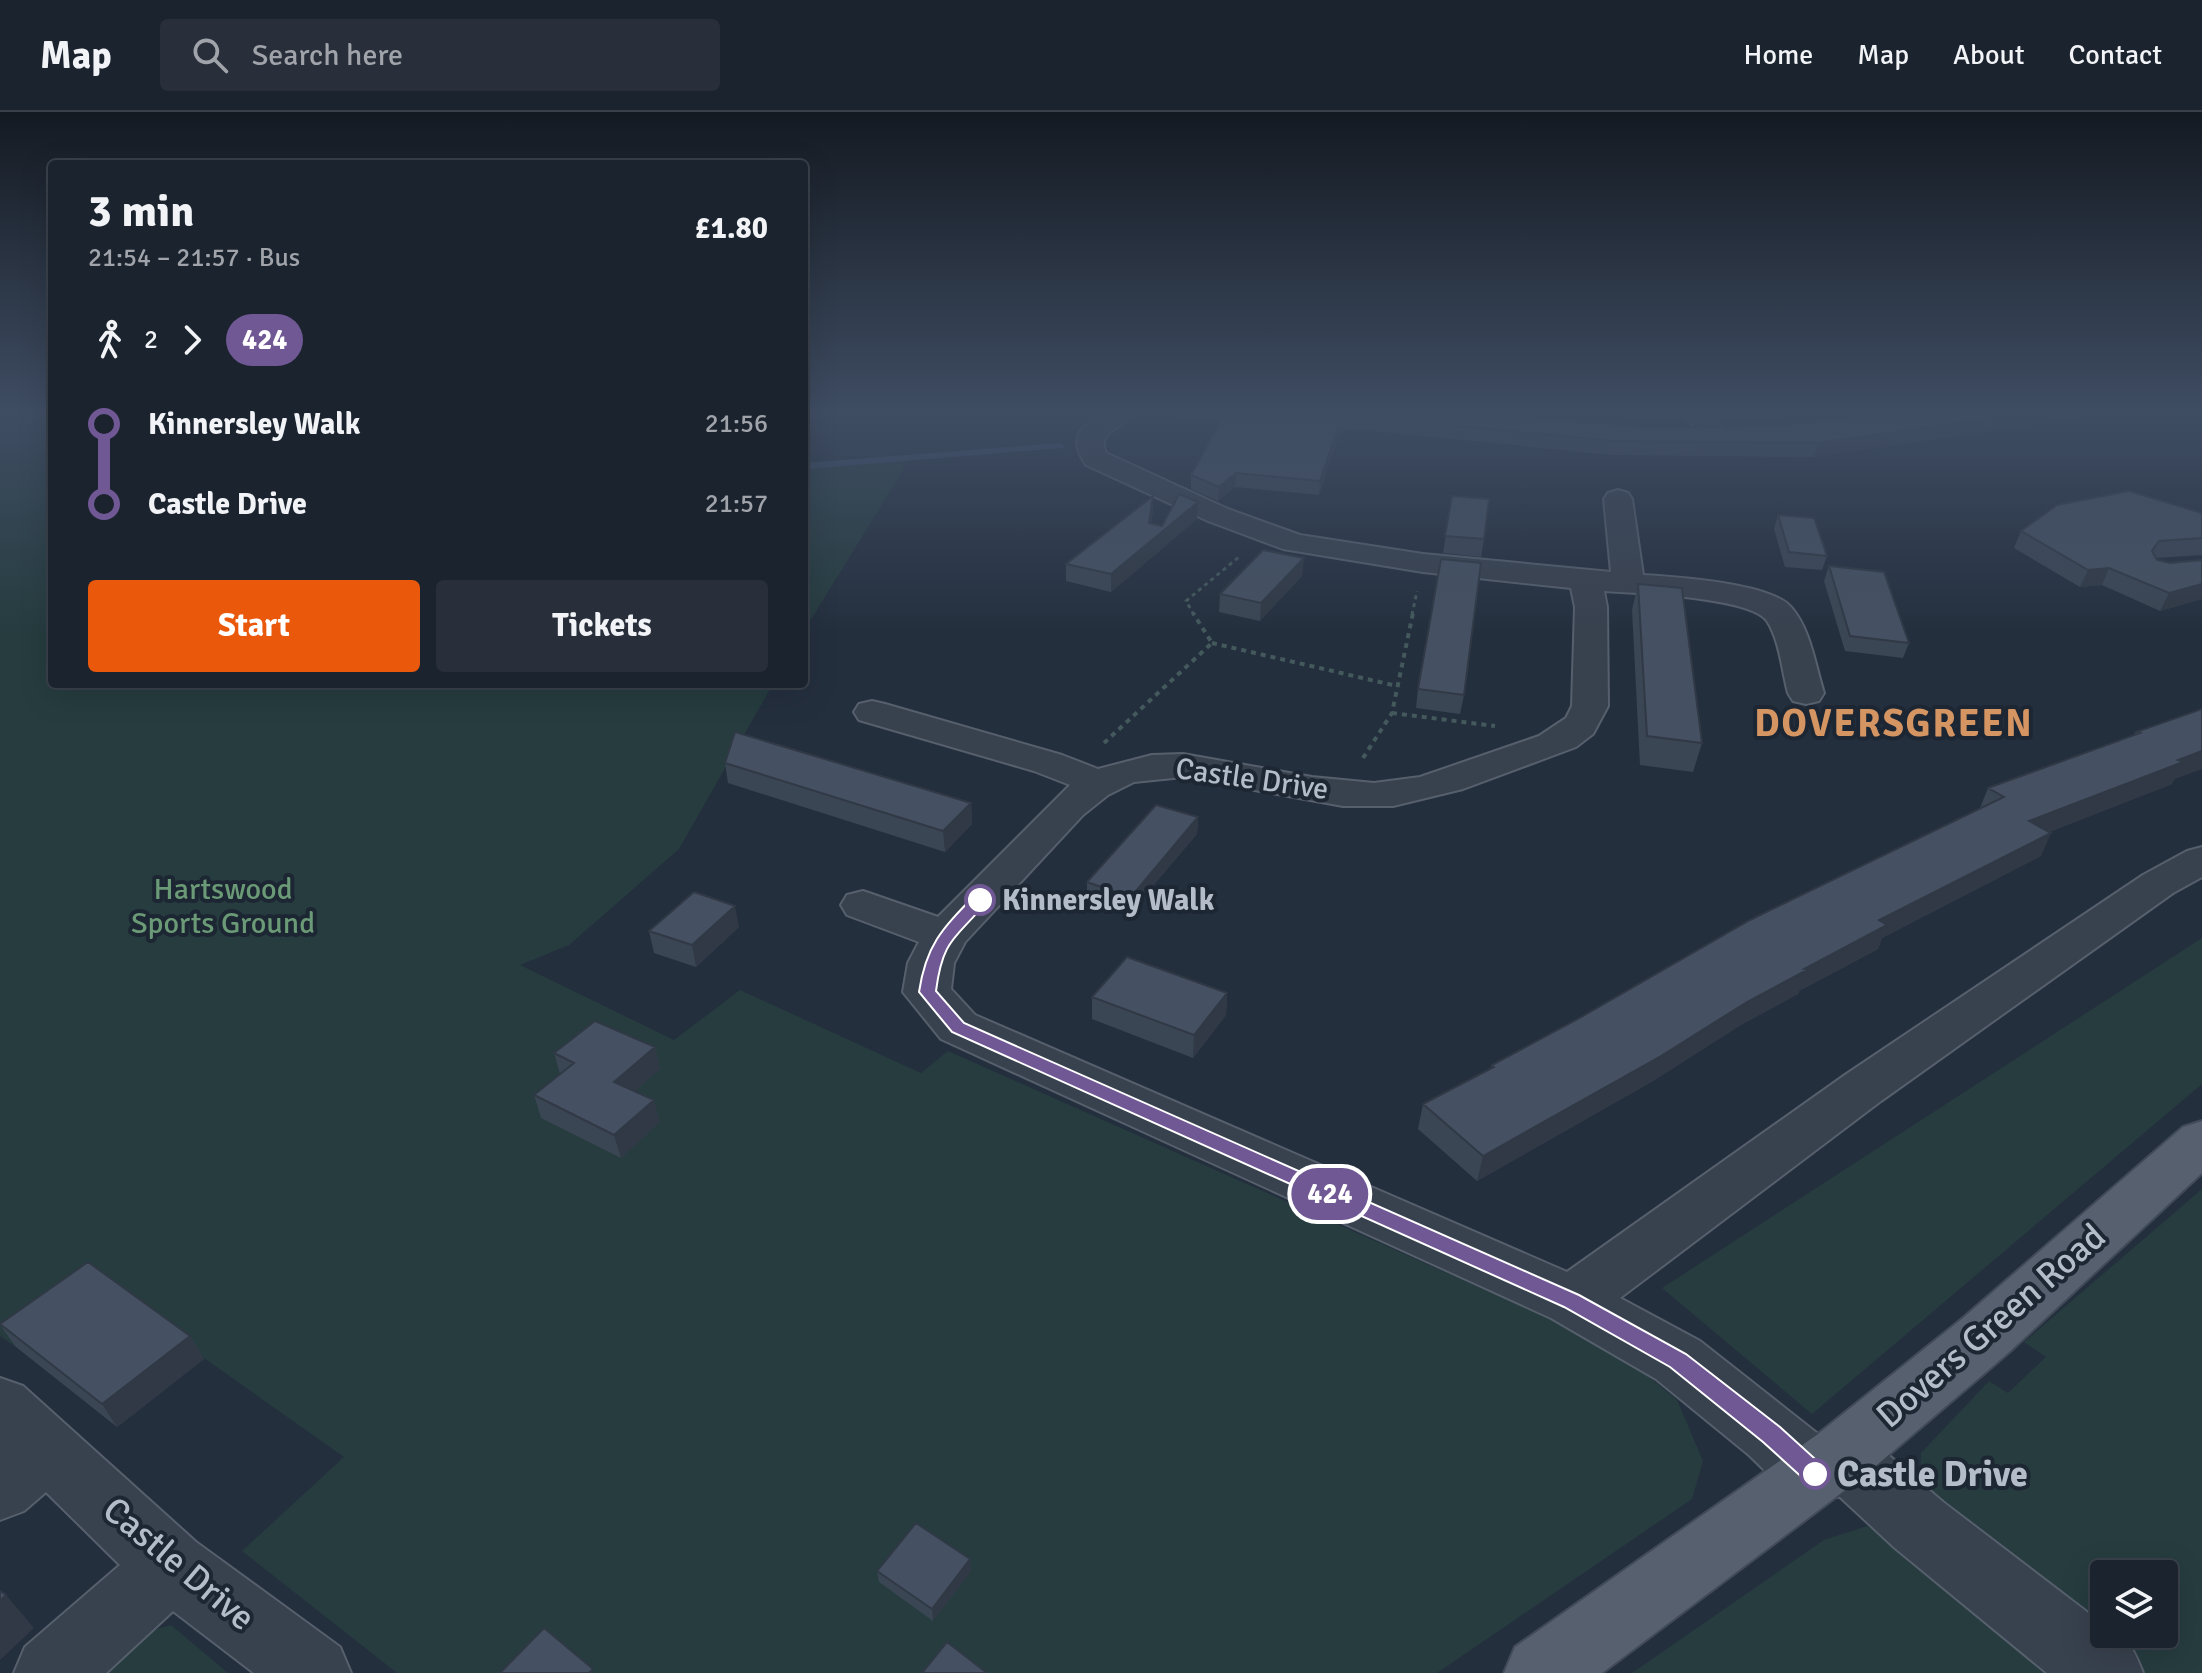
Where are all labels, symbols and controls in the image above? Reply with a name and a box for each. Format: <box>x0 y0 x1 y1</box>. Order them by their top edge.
search box <box>160 19 720 91</box>
text: Map <box>40 32 112 79</box>
icon: search <box>188 33 232 77</box>
text: Search here <box>252 37 403 74</box>
text: Home <box>1744 38 1813 72</box>
text: Map <box>1857 38 1909 72</box>
text: About <box>1953 38 2025 72</box>
text: Contact <box>2069 38 2162 72</box>
text: 3 min <box>88 185 194 239</box>
text: £1.80 <box>695 210 768 247</box>
text: 21:54 – 21:57 · Bus <box>88 242 300 274</box>
icon: walk <box>88 318 132 362</box>
icon: forward <box>170 318 214 362</box>
text: 424 <box>242 323 287 357</box>
text: 2 <box>144 324 158 356</box>
text: Kinnersley Walk <box>148 406 360 443</box>
text: 21:56 <box>705 408 768 440</box>
text: Castle Drive <box>148 486 307 523</box>
text: 21:57 <box>705 488 768 520</box>
button: Start <box>88 580 420 672</box>
button: Tickets <box>436 580 768 672</box>
district label: DOVERSGREEN <box>1754 700 2034 747</box>
street label: Castle Drive <box>1173 750 1331 808</box>
park label: Hartswood Sports Ground <box>131 871 315 942</box>
place label: Kinnersley Walk <box>1002 882 1215 919</box>
marker: Kinnersley Walk <box>965 885 995 915</box>
line badge: 424 <box>1284 1168 1376 1220</box>
text: 424 <box>1307 1177 1353 1211</box>
street label: Dovers Green Road <box>1867 1214 2115 1438</box>
place label: Castle Drive <box>1837 1452 2028 1497</box>
marker: Castle Drive <box>1800 1459 1830 1489</box>
street label: Castle Drive <box>94 1487 264 1641</box>
map controls <box>2090 1560 2178 1648</box>
button: layers <box>2090 1560 2178 1648</box>

